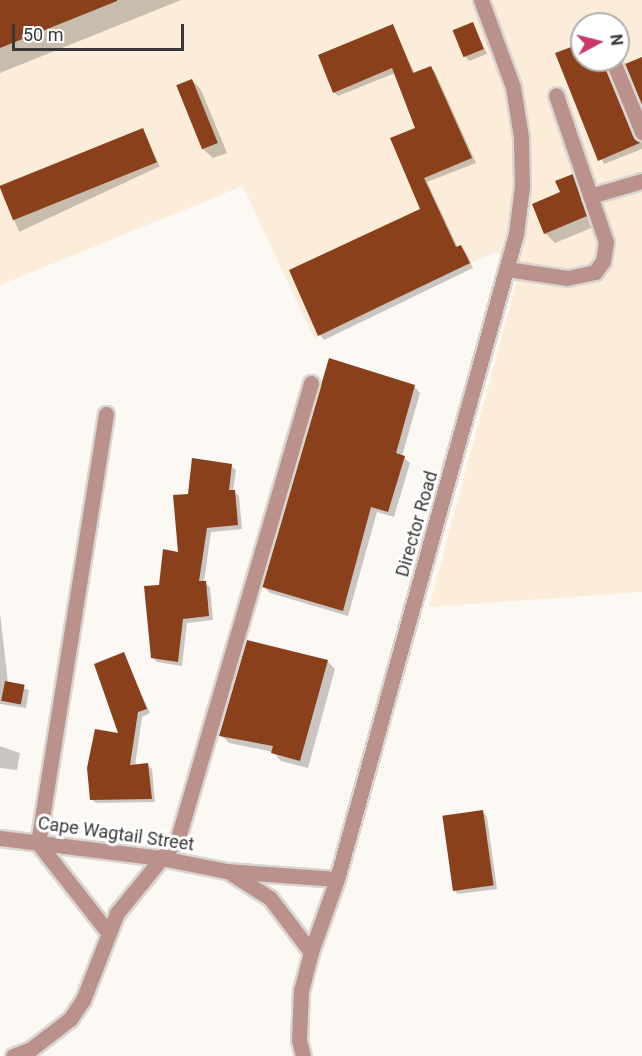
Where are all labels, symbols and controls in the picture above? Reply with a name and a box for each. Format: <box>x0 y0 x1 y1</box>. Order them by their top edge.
scale bar <box>15 12 188 50</box>
north arrow <box>570 12 630 72</box>
text: 50 m <box>23 24 63 45</box>
text: N <box>606 33 626 47</box>
street label: Director Road <box>392 469 442 579</box>
street label: Cape Wagtail Street <box>36 812 196 856</box>

